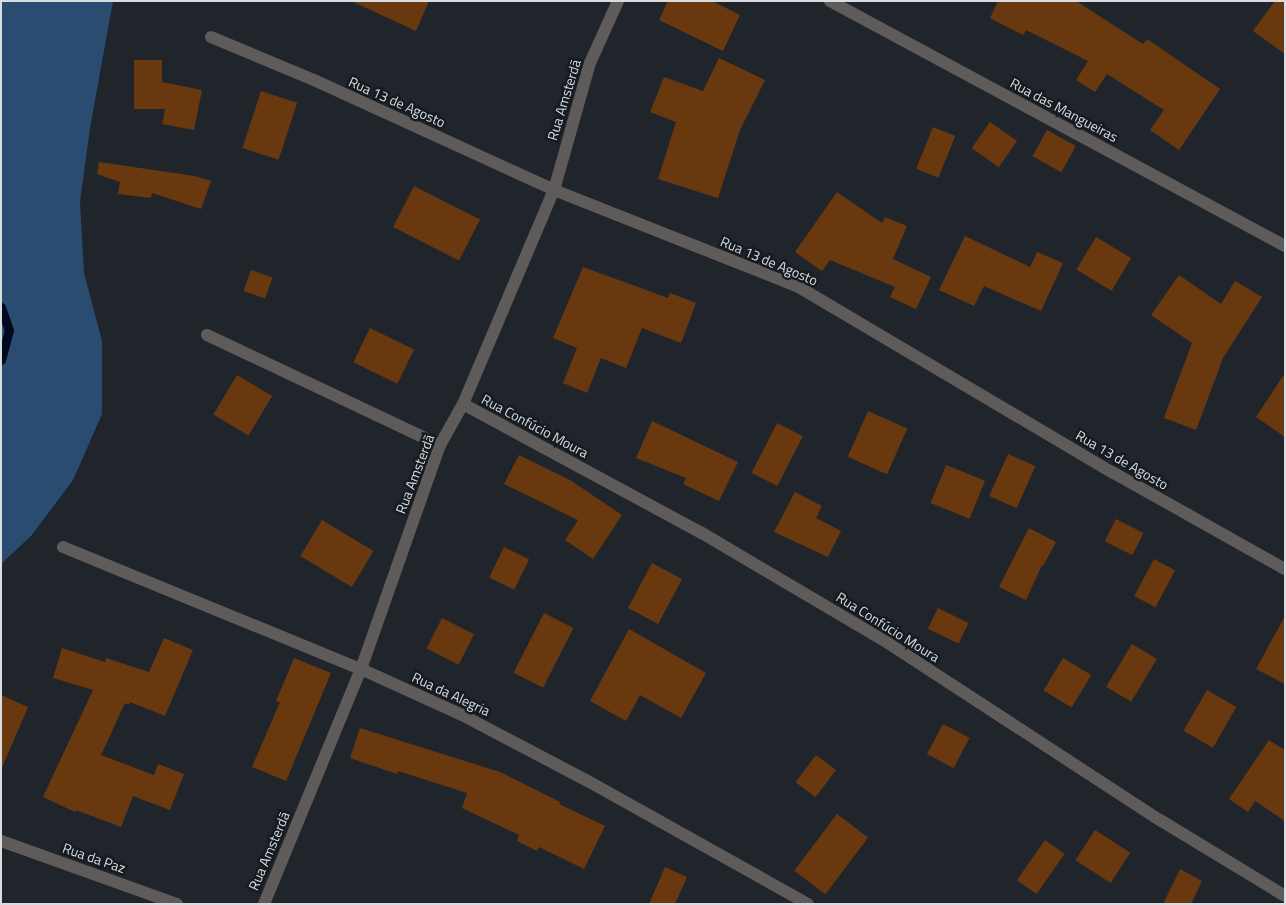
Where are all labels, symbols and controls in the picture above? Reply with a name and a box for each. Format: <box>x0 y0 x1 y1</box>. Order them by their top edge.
street label: Rua Amsterdã <box>544 58 584 142</box>
street label: Rua 13 de Agosto <box>346 73 448 131</box>
street label: Rua das Mangueiras <box>1007 75 1121 145</box>
street label: Rua 13 de Agosto <box>718 233 820 289</box>
street label: Rua Confúcio Moura <box>479 391 591 461</box>
street label: Rua 13 de Agosto <box>1073 427 1171 493</box>
street label: Rua Amsterdã <box>392 432 438 516</box>
street label: Rua Confúcio Moura <box>833 588 943 666</box>
street label: Rua da Alegria <box>409 669 493 719</box>
street label: Rua Amsterdã <box>245 809 293 893</box>
street label: Rua da Paz <box>60 839 128 877</box>

